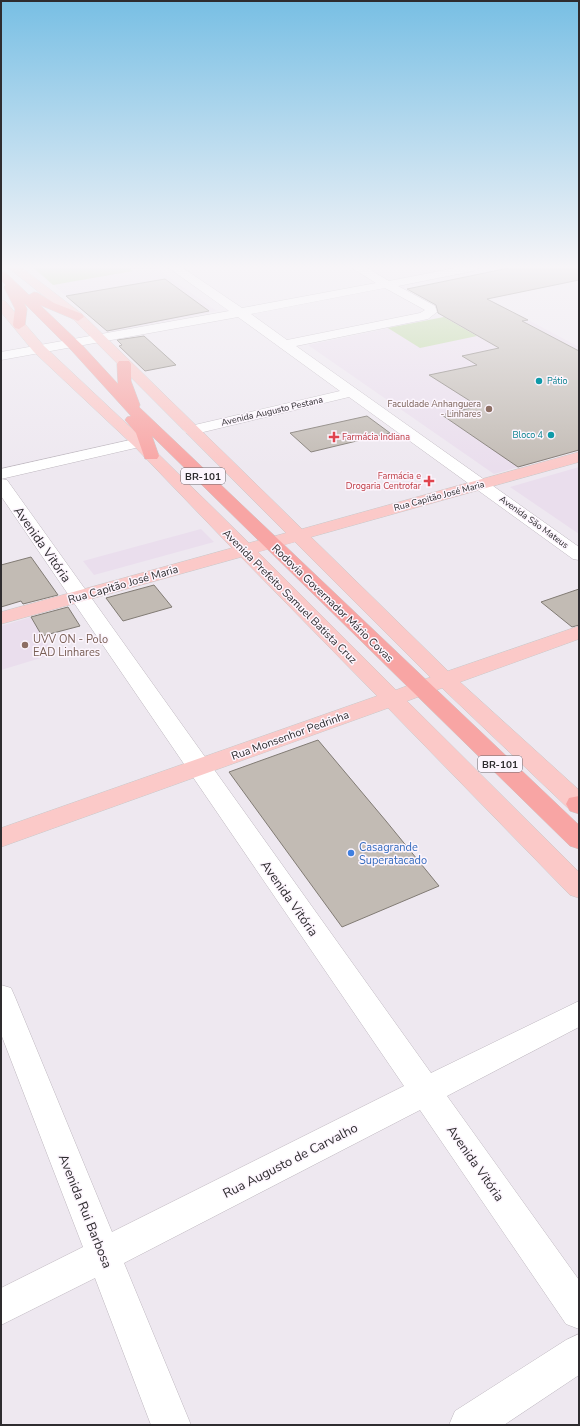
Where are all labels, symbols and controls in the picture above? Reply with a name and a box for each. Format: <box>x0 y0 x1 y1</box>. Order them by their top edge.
place label: Pátio <box>547 375 568 387</box>
marker: Pátio <box>534 376 544 386</box>
street label: Avenida Augusto Pestana <box>220 393 324 429</box>
place label: Faculdade Anhanguera - Linhares <box>388 398 481 420</box>
marker: Faculdade Anhanguera - Linhares <box>484 404 494 414</box>
place label: Bloco 4 <box>512 429 544 441</box>
marker: Bloco 4 <box>546 430 556 440</box>
place label: Farmácia Indiana <box>342 431 410 443</box>
marker: Farmácia Indiana <box>329 432 339 442</box>
road number: BR-101 <box>181 468 225 484</box>
place label: Farmácia e Drogaria Centrofar <box>346 470 422 492</box>
marker: Farmácia e Drogaria Centrofar <box>424 476 434 486</box>
street label: Rua Capitão José Maria <box>392 478 486 514</box>
street label: Avenida São Mateus <box>497 493 571 551</box>
street label: Avenida Vitória <box>9 503 75 586</box>
street label: Avenida Prefeito Samuel Batista Cruz <box>219 526 360 667</box>
street label: Rodovia Governador Mário Covas <box>269 541 397 666</box>
street label: Rua Capitão José Maria <box>66 562 180 607</box>
place label: UVV ON - Polo EAD Linhares <box>33 632 108 660</box>
marker: UVV ON - Polo EAD Linhares <box>20 640 30 650</box>
street label: Rua Monsenhor Pedrinha <box>229 707 351 764</box>
road number: BR-101 <box>478 756 522 772</box>
place label: Casagrande Superatacado <box>359 840 427 868</box>
marker: Casagrande Superatacado <box>346 848 356 858</box>
street label: Avenida Vitória <box>256 857 322 940</box>
street label: Rua Augusto de Carvalho <box>220 1119 361 1203</box>
street label: Avenida Vitória <box>442 1122 508 1205</box>
street label: Avenida Rui Barbosa <box>54 1152 116 1271</box>

